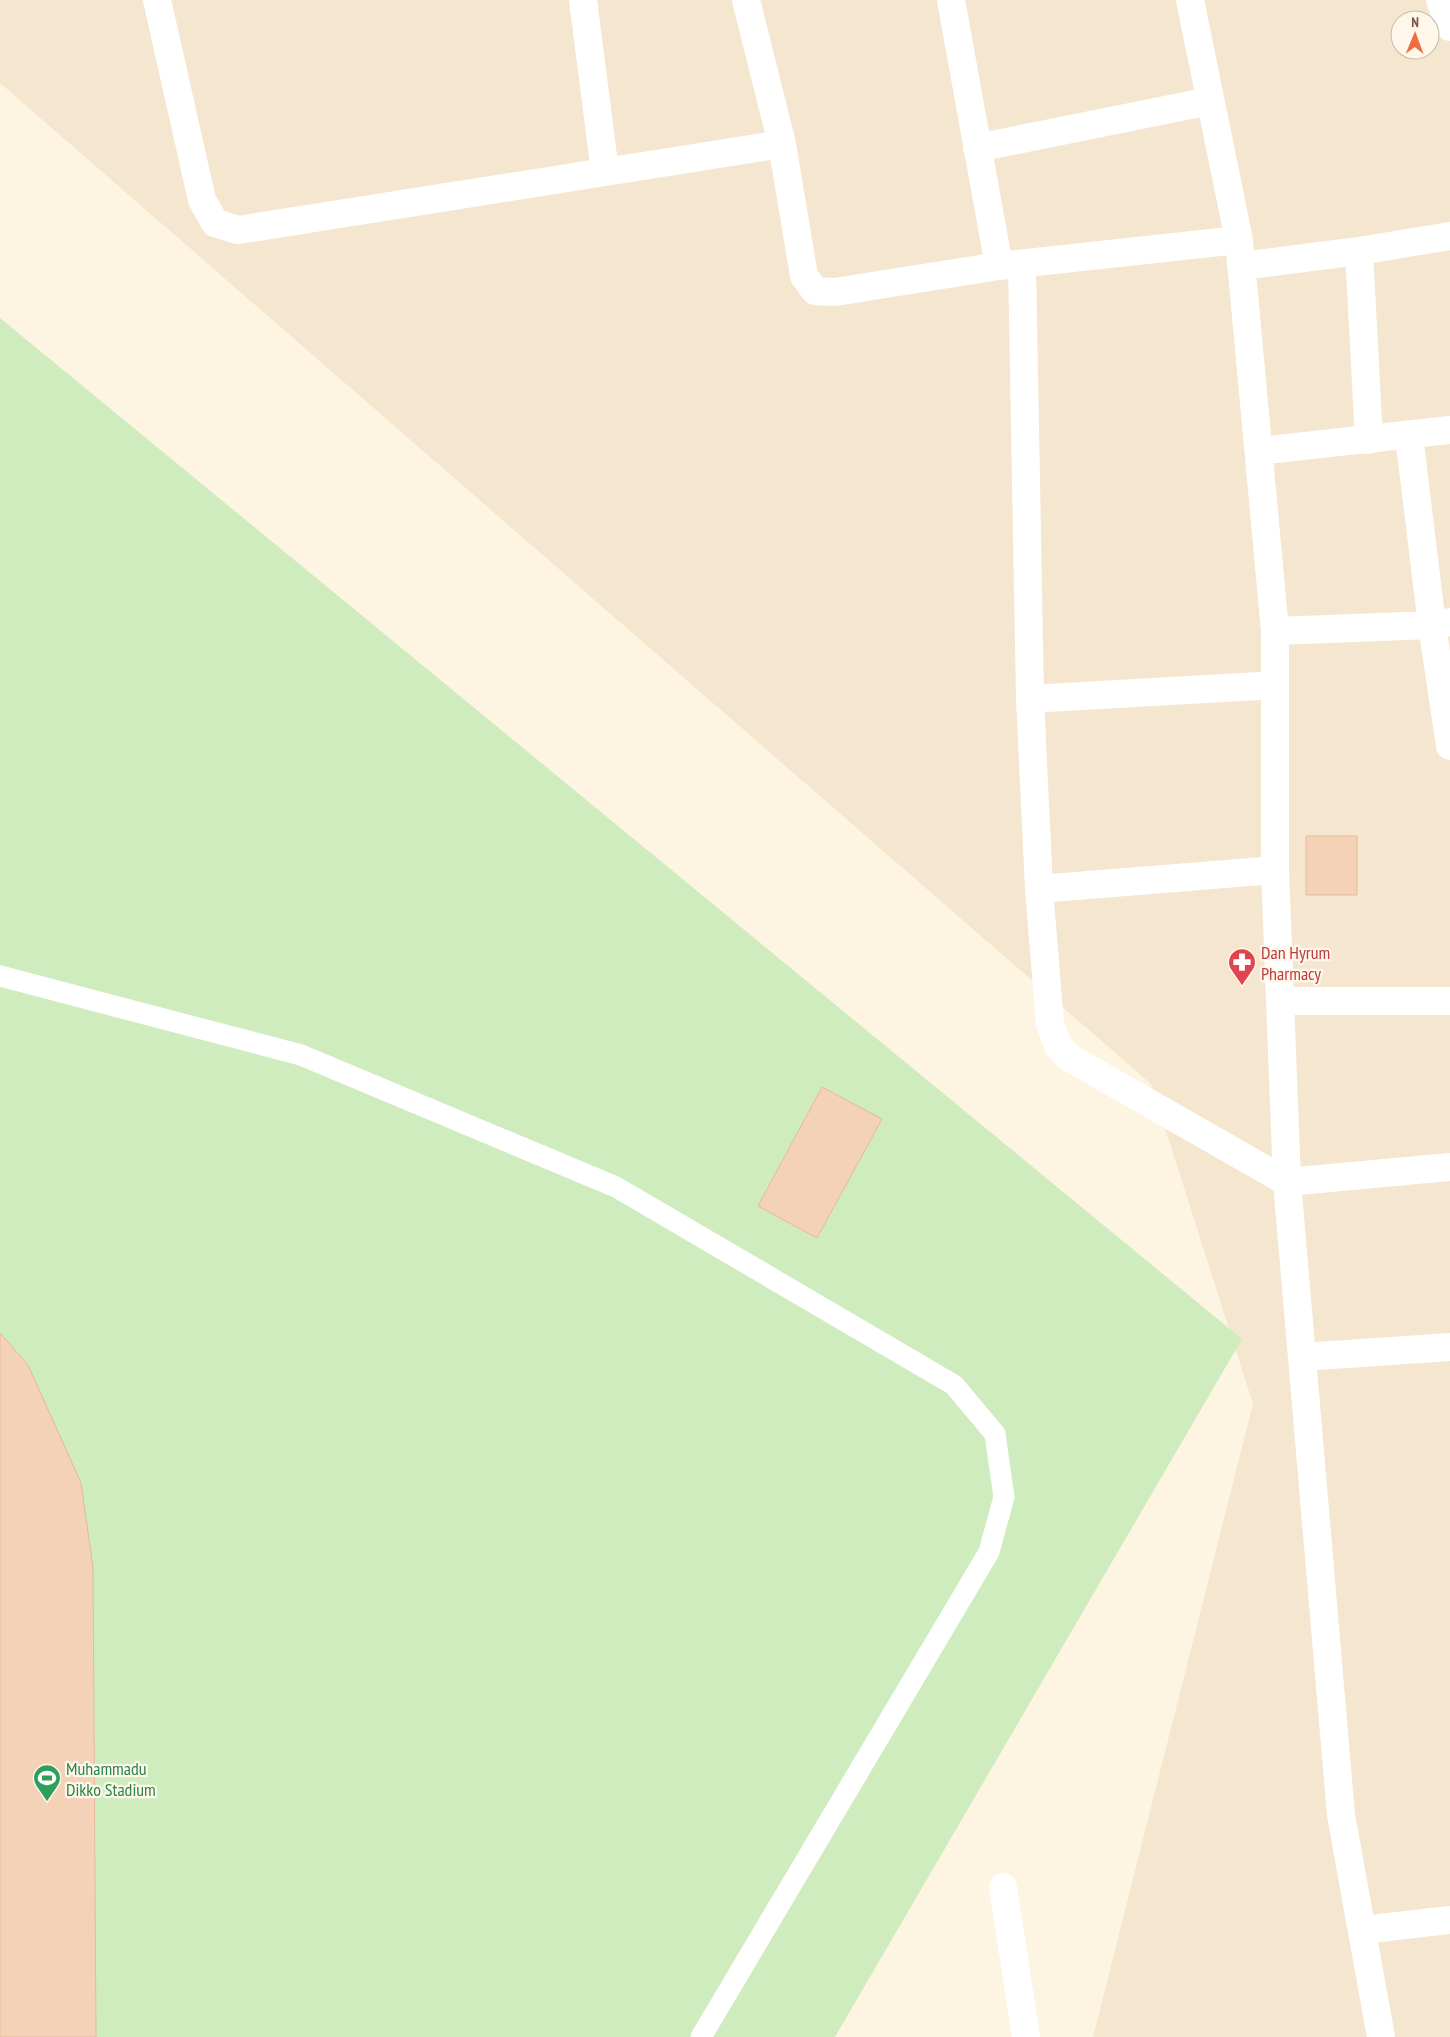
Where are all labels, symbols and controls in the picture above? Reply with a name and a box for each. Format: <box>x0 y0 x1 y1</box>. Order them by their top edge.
north arrow <box>1390 10 1440 60</box>
text: N <box>1411 13 1419 31</box>
place label: Dan Hyrum Pharmacy <box>1261 941 1330 985</box>
pharmacy icon: Dan Hyrum Pharmacy <box>1227 947 1257 986</box>
place label: Muhammadu Dikko Stadium <box>66 1757 156 1801</box>
sports icon: Muhammadu Dikko Stadium <box>32 1763 62 1802</box>

